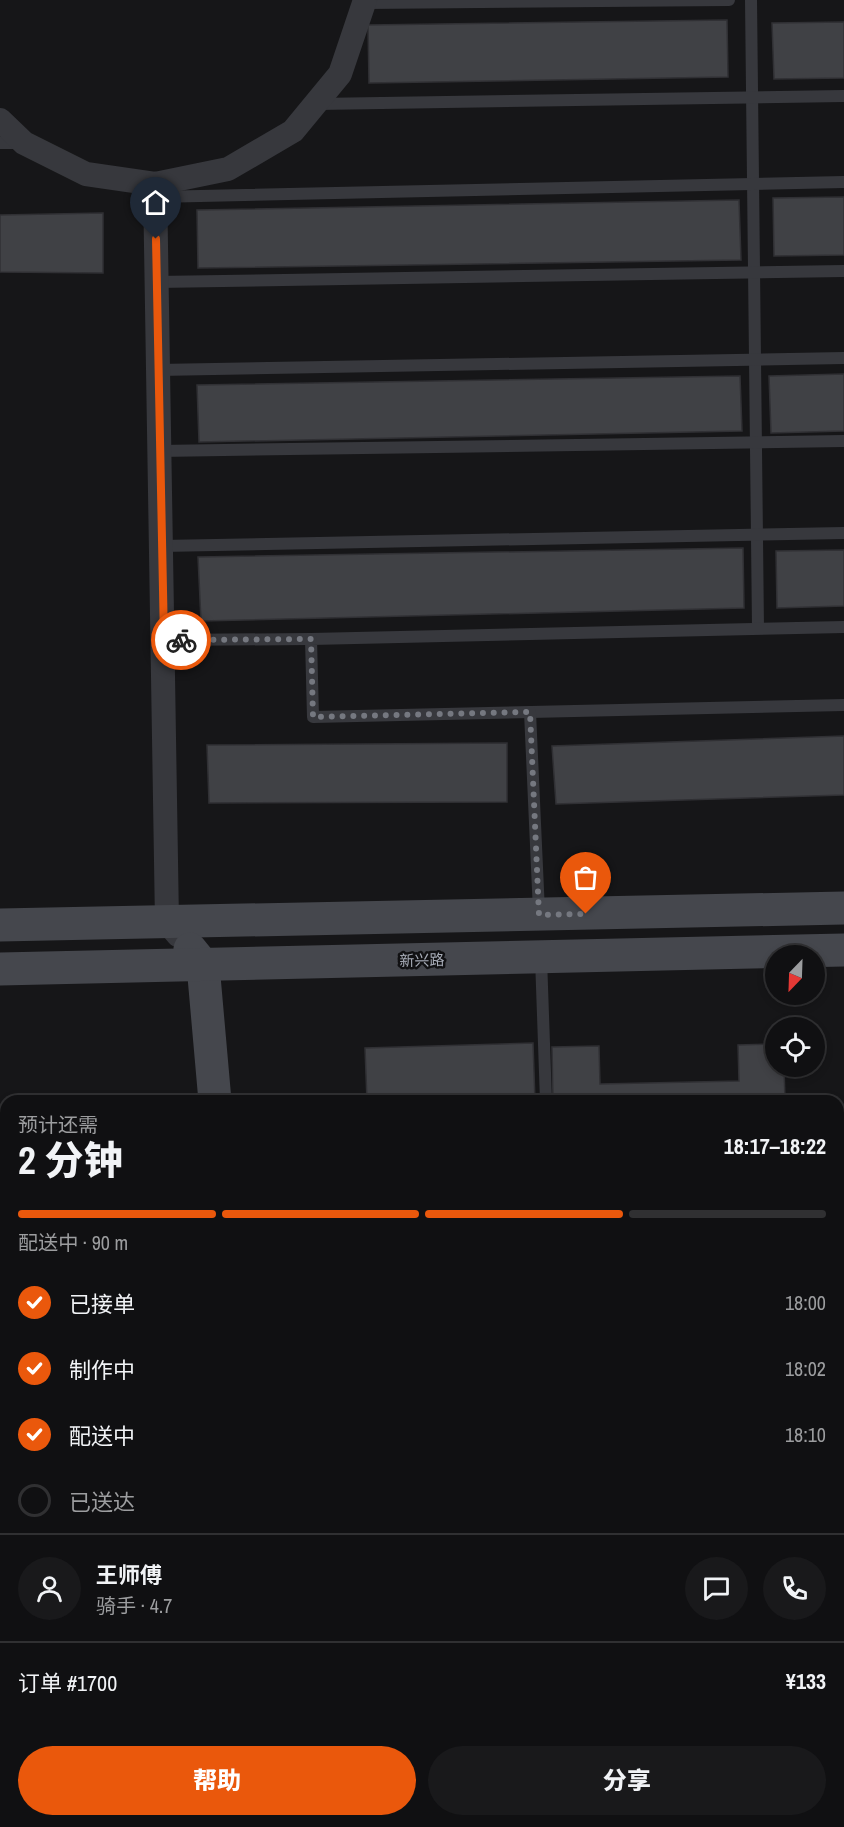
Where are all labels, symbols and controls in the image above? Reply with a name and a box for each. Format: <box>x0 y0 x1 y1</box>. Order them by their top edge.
pin <box>130 177 181 239</box>
icon: home <box>139 186 172 219</box>
courier <box>151 610 211 670</box>
icon: bike <box>165 624 198 657</box>
pin <box>560 852 611 914</box>
icon: bag <box>569 861 602 894</box>
north arrow <box>765 945 825 1005</box>
map controls <box>765 945 825 1077</box>
street label: 新兴路 <box>399 949 445 971</box>
button: locate <box>765 1017 825 1077</box>
text: 预计还需 <box>18 1111 98 1138</box>
text: 18:17–18:22 <box>724 1131 826 1161</box>
text: 2 分钟 <box>18 1134 123 1186</box>
text: 配送中 · 90 m <box>18 1229 128 1256</box>
icon: check <box>18 1286 51 1319</box>
text: 已接单 <box>69 1289 135 1319</box>
text: 18:00 <box>785 1289 826 1316</box>
icon: check <box>18 1352 51 1385</box>
text: 制作中 <box>69 1355 135 1385</box>
text: 18:02 <box>785 1355 826 1382</box>
icon: check <box>18 1418 51 1451</box>
text: 配送中 <box>69 1421 135 1451</box>
text: 18:10 <box>785 1421 826 1448</box>
text: 已送达 <box>69 1487 135 1517</box>
button: person <box>18 1557 81 1620</box>
button: chat <box>685 1557 748 1620</box>
button: phone <box>763 1557 826 1620</box>
text: 王师傅 <box>96 1560 162 1590</box>
text: 骑手 · 4.7 <box>96 1592 172 1619</box>
text: ¥133 <box>786 1666 826 1696</box>
text: 订单 #1700 <box>18 1668 117 1698</box>
button: 帮助 <box>18 1746 416 1815</box>
button: 分享 <box>428 1746 826 1815</box>

